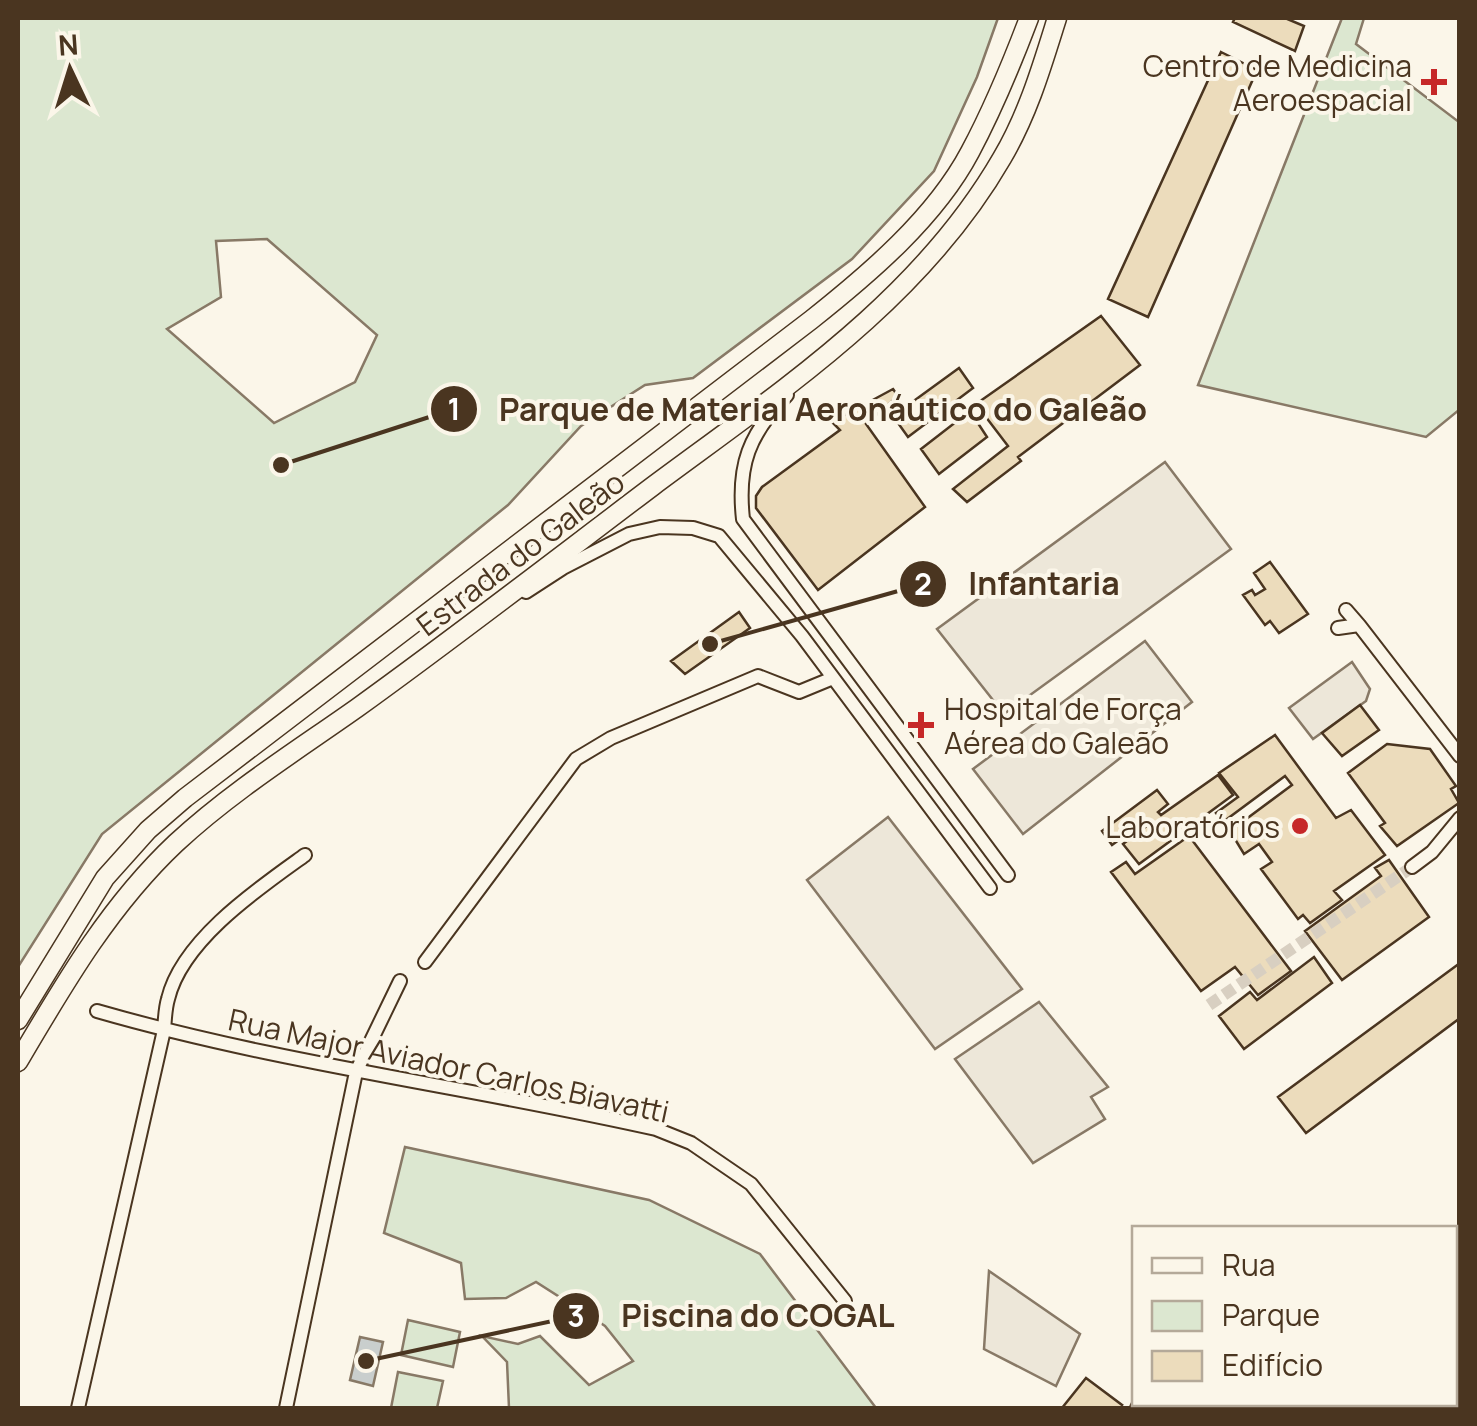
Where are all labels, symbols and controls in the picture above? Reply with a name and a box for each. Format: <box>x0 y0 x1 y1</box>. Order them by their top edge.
north arrow <box>20 20 120 120</box>
text: N <box>57 24 80 64</box>
place label: Centro de Medicina Aeroespacial <box>1143 45 1412 120</box>
marker: Centro de Medicina Aeroespacial <box>1421 69 1447 95</box>
callout: Parque de Material Aeronáutico do Galeão <box>429 378 1167 440</box>
text: Parque de Material Aeronáutico do Galeão <box>499 387 1147 431</box>
text: 1 <box>447 388 461 429</box>
street label: Estrada do Galeão <box>408 461 632 645</box>
callout: Infantaria <box>898 553 1139 615</box>
text: Infantaria <box>968 561 1120 605</box>
text: 2 <box>914 563 932 604</box>
place label: Hospital de Força Aérea do Galeão <box>944 688 1182 763</box>
marker: Hospital de Força Aérea do Galeão <box>908 712 934 738</box>
place label: Laboratórios <box>1105 806 1280 847</box>
marker: Laboratórios <box>1289 815 1311 837</box>
street label: Rua Major Aviador Carlos Biavatti <box>225 998 673 1132</box>
legend <box>1132 1226 1457 1406</box>
text: Rua <box>1222 1244 1275 1285</box>
callout: Piscina do COGAL <box>551 1285 915 1347</box>
text: Piscina do COGAL <box>621 1293 895 1337</box>
text: Parque <box>1222 1294 1320 1335</box>
text: 3 <box>567 1295 585 1336</box>
text: Edifício <box>1222 1344 1323 1385</box>

